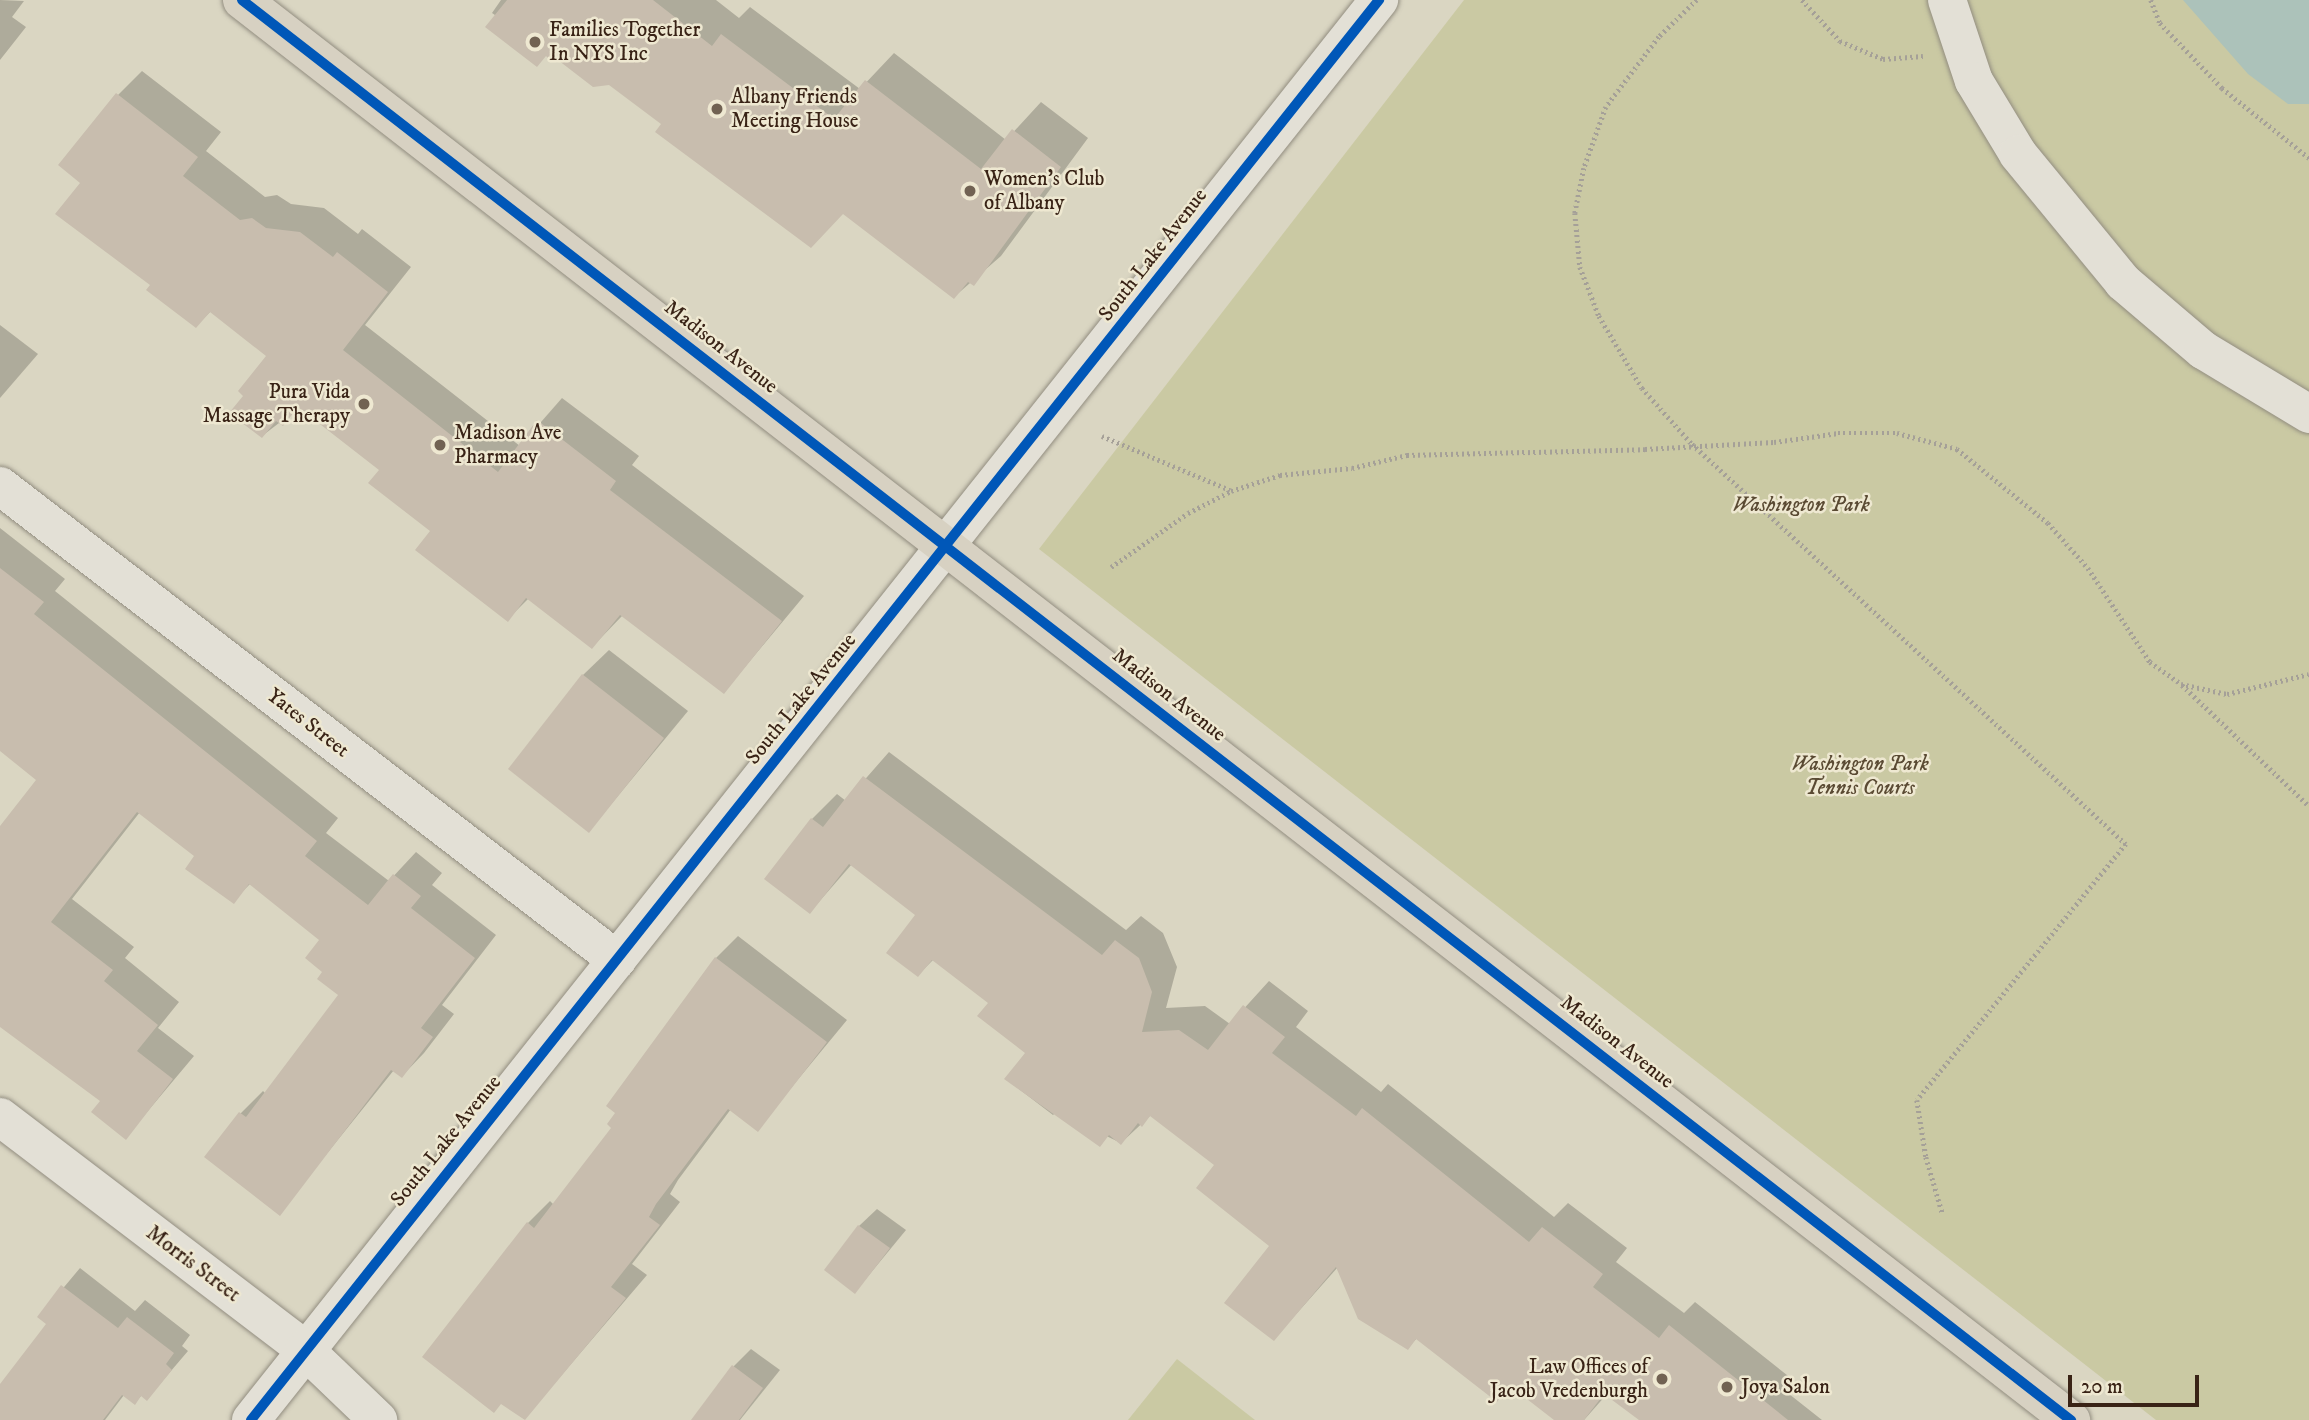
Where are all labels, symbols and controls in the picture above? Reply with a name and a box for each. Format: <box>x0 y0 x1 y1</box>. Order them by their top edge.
place label: Families Together In NYS Inc <box>549 17 700 67</box>
marker: Families Together In NYS Inc <box>527 34 543 50</box>
place label: Albany Friends Meeting House <box>731 84 858 134</box>
marker: Albany Friends Meeting House <box>709 101 725 117</box>
place label: Women's Club of Albany <box>984 166 1104 216</box>
marker: Women's Club of Albany <box>962 183 978 199</box>
street label: South Lake Avenue <box>1093 184 1213 326</box>
street label: Madison Avenue <box>659 295 783 399</box>
place label: Pura Vida Massage Therapy <box>203 379 350 429</box>
marker: Pura Vida Massage Therapy <box>356 396 372 412</box>
place label: Madison Ave Pharmacy <box>454 420 562 470</box>
marker: Madison Ave Pharmacy <box>432 437 448 453</box>
park label: Washington Park <box>1732 492 1870 518</box>
street label: South Lake Avenue <box>740 628 862 770</box>
street label: Madison Avenue <box>1107 643 1231 747</box>
street label: Yates Street <box>262 683 354 763</box>
park label: Washington Park Tennis Courts <box>1791 751 1929 801</box>
street label: Madison Avenue <box>1555 990 1679 1094</box>
street label: South Lake Avenue <box>385 1070 507 1212</box>
street label: Morris Street <box>141 1220 245 1308</box>
place label: Law Offices of Jacob Vredenburgh <box>1490 1354 1648 1404</box>
scale bar <box>2071 1360 2202 1404</box>
marker: Law Offices of Jacob Vredenburgh <box>1654 1371 1670 1387</box>
place label: Joya Salon <box>1741 1374 1830 1400</box>
text: 20 m <box>2081 1374 2123 1400</box>
marker: Joya Salon <box>1719 1379 1735 1395</box>

